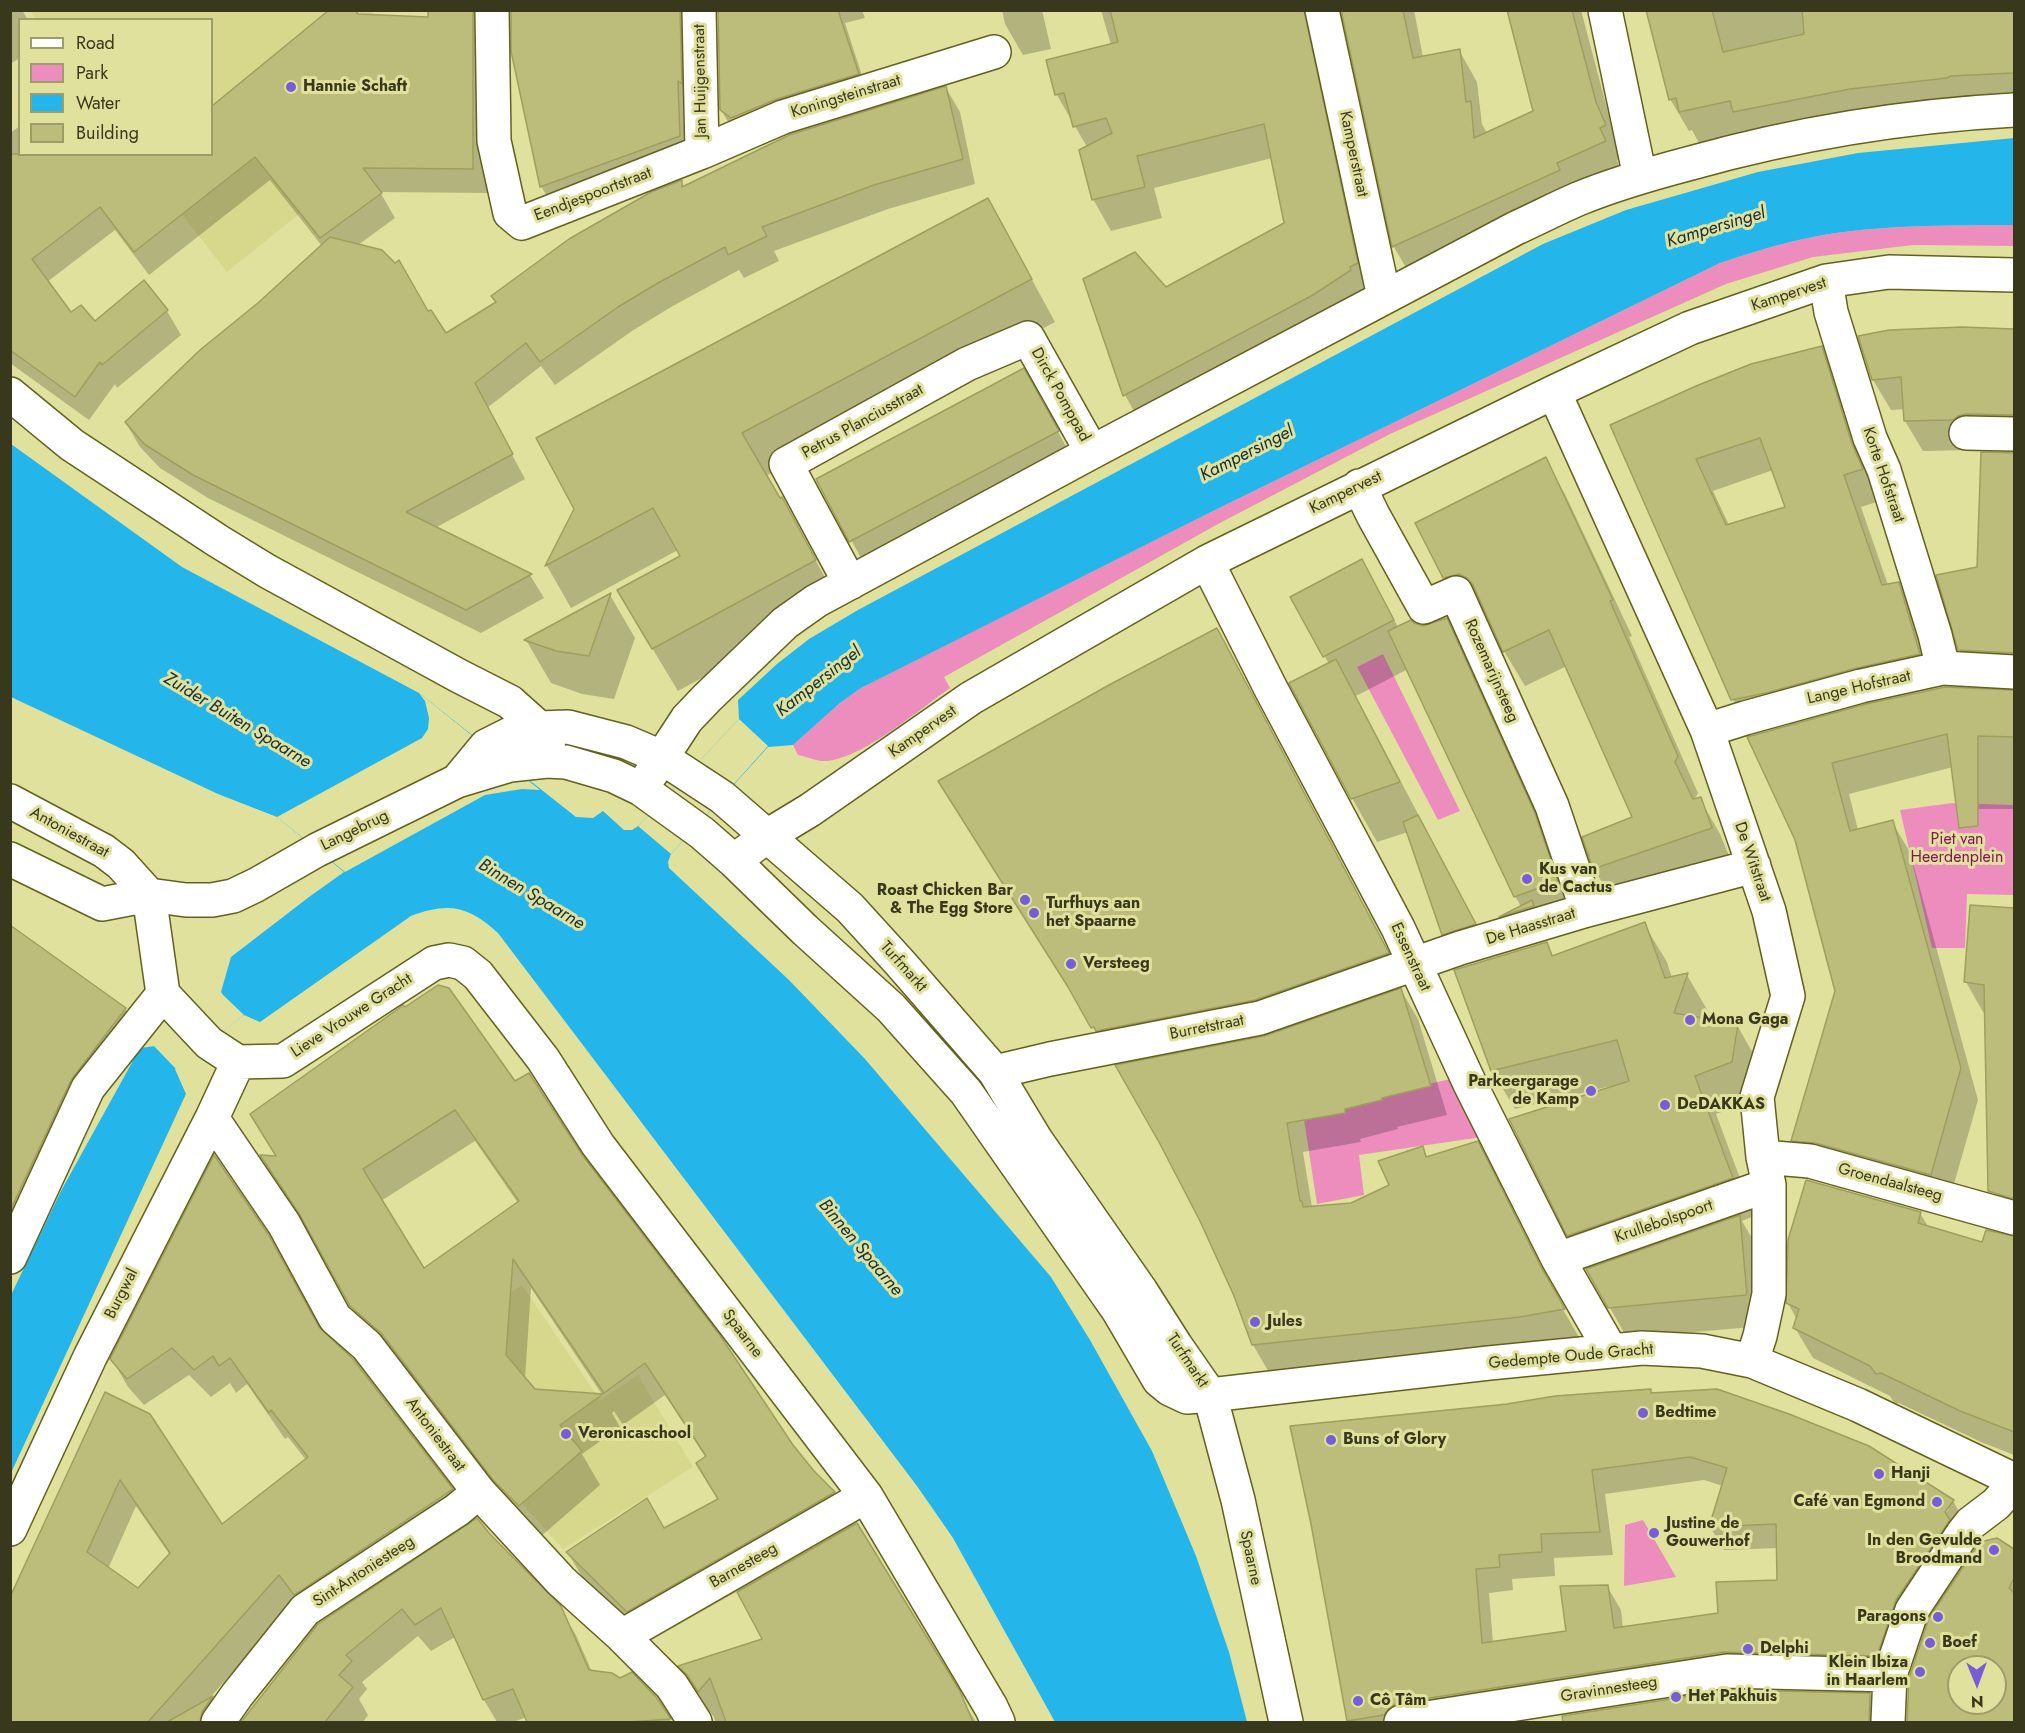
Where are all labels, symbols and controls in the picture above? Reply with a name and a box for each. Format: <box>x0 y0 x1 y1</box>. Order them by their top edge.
legend <box>18 18 213 156</box>
street label: Jan Huijgenstraat <box>690 24 712 138</box>
text: Road <box>76 30 115 56</box>
text: Park <box>76 60 108 86</box>
street label: Koningsteinstraat <box>789 71 903 123</box>
place label: Hannie Schaft <box>303 77 407 97</box>
marker: Hannie Schaft <box>284 80 298 94</box>
text: Water <box>76 90 120 116</box>
street label: Kamperstraat <box>1335 109 1371 199</box>
text: Building <box>76 120 139 146</box>
street label: Eendjespoortstraat <box>532 164 654 226</box>
water label: Kampersingel <box>1664 203 1768 253</box>
street label: Kampervest <box>1749 274 1829 316</box>
street label: Dirck Pomppad <box>1026 345 1094 445</box>
street label: Petrus Planciusstraat <box>799 381 927 463</box>
water label: Kampersingel <box>1197 421 1297 487</box>
street label: Korte Hofstraat <box>1858 425 1908 525</box>
street label: Kampervest <box>1307 467 1385 519</box>
street label: Rozemarijnsteeg <box>1460 616 1522 726</box>
water label: Kampersingel <box>772 642 866 722</box>
street label: Lange Hofstraat <box>1806 667 1912 709</box>
water label: Zuider Buiten Spaarne <box>159 669 315 773</box>
street label: Kampervest <box>886 702 960 762</box>
street label: Antoniestraat <box>26 803 112 863</box>
street label: Langebrug <box>318 806 392 856</box>
street label: De Witstraat <box>1729 820 1775 904</box>
park label: Piet van Heerdenplein <box>1911 830 2003 868</box>
water label: Binnen Spaarne <box>474 855 588 935</box>
place label: Kus van de Cactus <box>1539 860 1612 898</box>
marker: Kus van de Cactus <box>1520 872 1534 886</box>
place label: Roast Chicken Bar & The Egg Store <box>877 881 1013 919</box>
marker: Roast Chicken Bar & The Egg Store <box>1018 893 1032 907</box>
place label: Turfhuys aan het Spaarne <box>1046 894 1140 932</box>
street label: De Haasstraat <box>1484 904 1578 950</box>
marker: Turfhuys aan het Spaarne <box>1027 906 1041 920</box>
street label: Essenstraat <box>1386 920 1434 994</box>
street label: Turfmarkt <box>875 938 931 996</box>
place label: Versteeg <box>1083 954 1150 974</box>
marker: Versteeg <box>1064 957 1078 971</box>
street label: Lieve Vrouwe Gracht <box>288 970 416 1062</box>
place label: Mona Gaga <box>1702 1010 1788 1030</box>
street label: Burretstraat <box>1168 1011 1246 1045</box>
marker: Mona Gaga <box>1683 1013 1697 1027</box>
place label: Parkeergarage de Kamp <box>1468 1072 1579 1110</box>
marker: Parkeergarage de Kamp <box>1584 1084 1598 1098</box>
place label: DeDAKKAS <box>1677 1095 1765 1115</box>
marker: DeDAKKAS <box>1658 1098 1672 1112</box>
street label: Groendaalsteeg <box>1836 1160 1944 1206</box>
water label: Binnen Spaarne <box>813 1195 907 1301</box>
street label: Krullebolspoort <box>1612 1196 1716 1248</box>
street label: Burgwal <box>101 1266 143 1322</box>
street label: Spaarne <box>718 1306 766 1362</box>
place label: Jules <box>1267 1312 1302 1332</box>
marker: Jules <box>1248 1315 1262 1329</box>
street label: Turfmarkt <box>1162 1330 1212 1392</box>
street label: Gedempte Oude Gracht <box>1488 1340 1654 1374</box>
street label: Antoniestraat <box>401 1394 469 1476</box>
place label: Bedtime <box>1655 1403 1716 1423</box>
marker: Bedtime <box>1636 1406 1650 1420</box>
place label: Veronicaschool <box>578 1424 691 1444</box>
marker: Veronicaschool <box>559 1427 573 1441</box>
place label: Buns of Glory <box>1343 1430 1446 1450</box>
marker: Buns of Glory <box>1324 1433 1338 1447</box>
place label: Hanji <box>1891 1464 1930 1484</box>
marker: Hanji <box>1872 1467 1886 1481</box>
place label: Café van Egmond <box>1794 1492 1925 1512</box>
marker: Café van Egmond <box>1930 1495 1944 1509</box>
place label: Justine de Gouwerhof <box>1666 1514 1749 1552</box>
marker: Justine de Gouwerhof <box>1647 1526 1661 1540</box>
street label: Spaarne <box>1235 1529 1265 1587</box>
place label: In den Gevulde Broodmand <box>1867 1531 1982 1569</box>
street label: Sint-Antoniesteeg <box>310 1532 418 1612</box>
street label: Barnesteeg <box>707 1539 781 1593</box>
marker: In den Gevulde Broodmand <box>1987 1543 2001 1557</box>
place label: Paragons <box>1857 1607 1926 1627</box>
marker: Paragons <box>1931 1610 1945 1624</box>
place label: Boef <box>1942 1633 1977 1653</box>
marker: Boef <box>1923 1636 1937 1650</box>
place label: Delphi <box>1760 1639 1809 1659</box>
marker: Delphi <box>1741 1642 1755 1656</box>
place label: Klein Ibiza in Haarlem <box>1827 1653 1908 1691</box>
north arrow <box>1947 1655 2007 1715</box>
marker: Klein Ibiza in Haarlem <box>1913 1665 1927 1679</box>
street label: Gravinnesteeg <box>1559 1673 1659 1707</box>
place label: Het Pakhuis <box>1688 1687 1777 1707</box>
marker: Het Pakhuis <box>1669 1690 1683 1704</box>
text: N <box>1971 1690 1984 1713</box>
place label: Cô Tâm <box>1370 1691 1426 1711</box>
marker: Cô Tâm <box>1351 1694 1365 1708</box>

